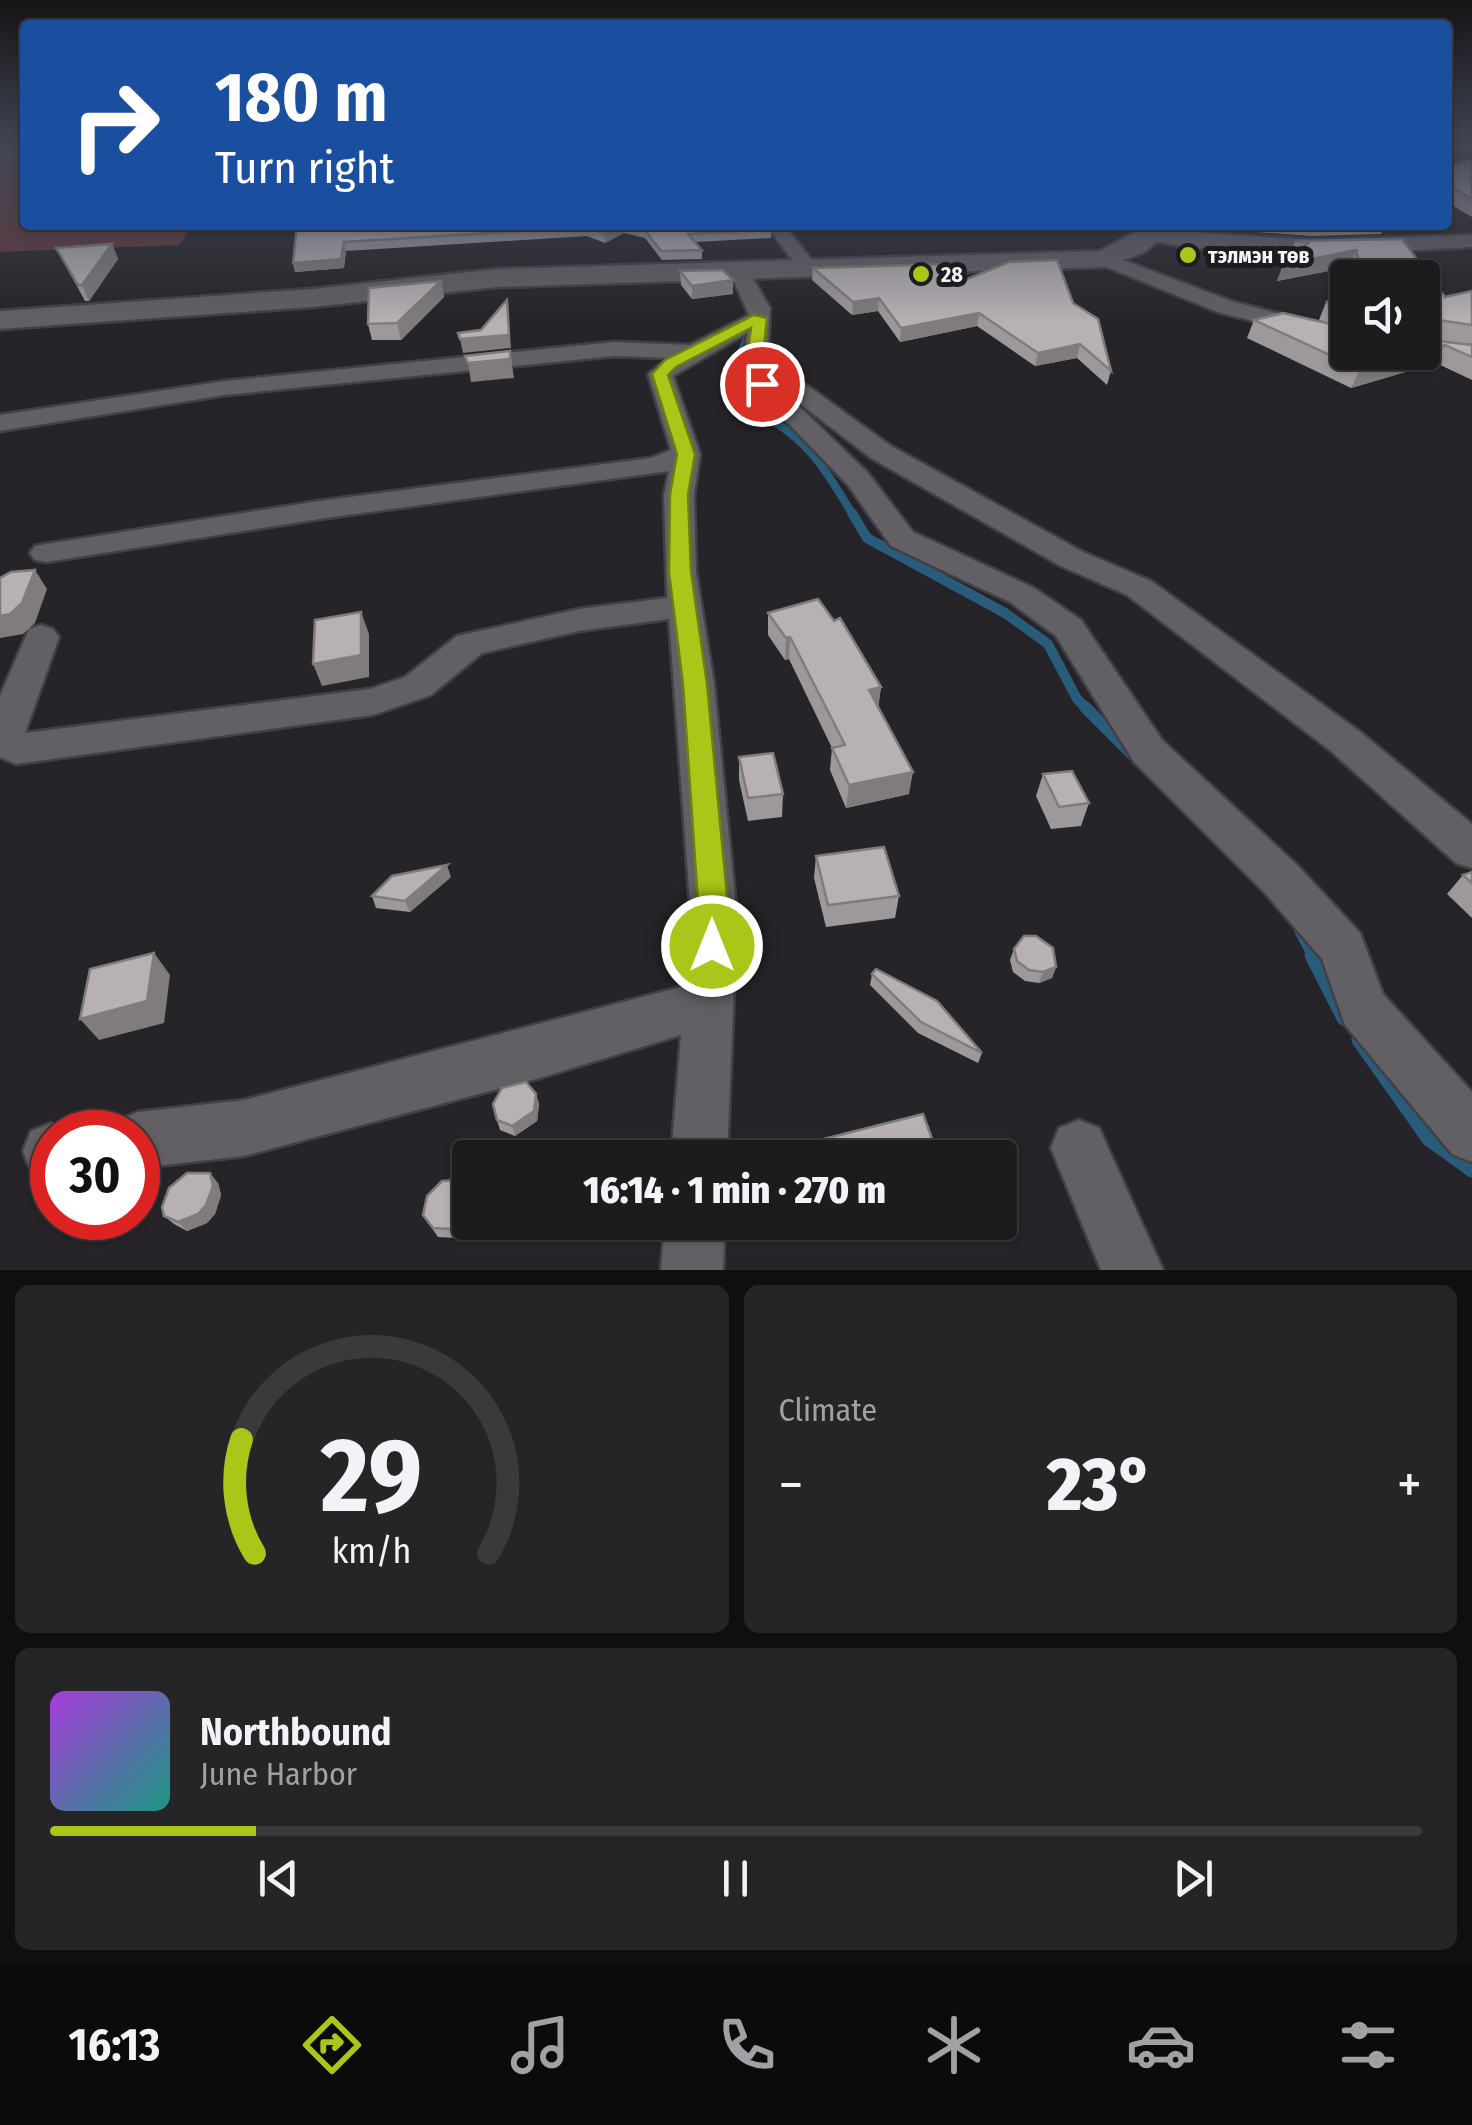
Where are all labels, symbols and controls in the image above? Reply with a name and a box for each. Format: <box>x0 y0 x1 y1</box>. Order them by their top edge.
text: 180 m <box>215 56 388 140</box>
icon: right <box>50 60 180 190</box>
text: Turn right <box>215 141 394 195</box>
place label: тэлмэн төв <box>1208 242 1310 269</box>
marker: тэлмэн төв <box>1177 244 1199 266</box>
map controls <box>1330 260 1440 370</box>
button: sound <box>1330 260 1440 370</box>
place label: 28 <box>940 261 963 288</box>
marker: 28 <box>910 263 932 285</box>
pin <box>720 342 805 427</box>
icon: arrive <box>735 357 790 412</box>
position arrow <box>660 894 764 998</box>
speed limit sign: 30 <box>30 1110 160 1240</box>
text: 16:14 · 1 min · 270 m <box>583 1167 886 1213</box>
text: Climate <box>779 1391 877 1429</box>
text: 29 <box>320 1414 422 1539</box>
text: 23° <box>1047 1440 1153 1530</box>
text: − <box>779 1452 803 1518</box>
text: + <box>1397 1452 1422 1518</box>
text: km/h <box>332 1530 412 1572</box>
text: Northbound <box>200 1709 392 1755</box>
text: June Harbor <box>200 1755 357 1793</box>
icon: previous <box>251 1851 306 1906</box>
icon: pause <box>708 1851 763 1906</box>
icon: next <box>1166 1851 1221 1906</box>
icon: directions <box>297 2010 367 2080</box>
icon: music <box>505 2010 575 2080</box>
icon: phone <box>712 2010 782 2080</box>
icon: climate <box>919 2010 989 2080</box>
icon: car <box>1126 2010 1196 2080</box>
icon: filters <box>1333 2010 1403 2080</box>
text: 16:13 <box>69 2018 160 2072</box>

